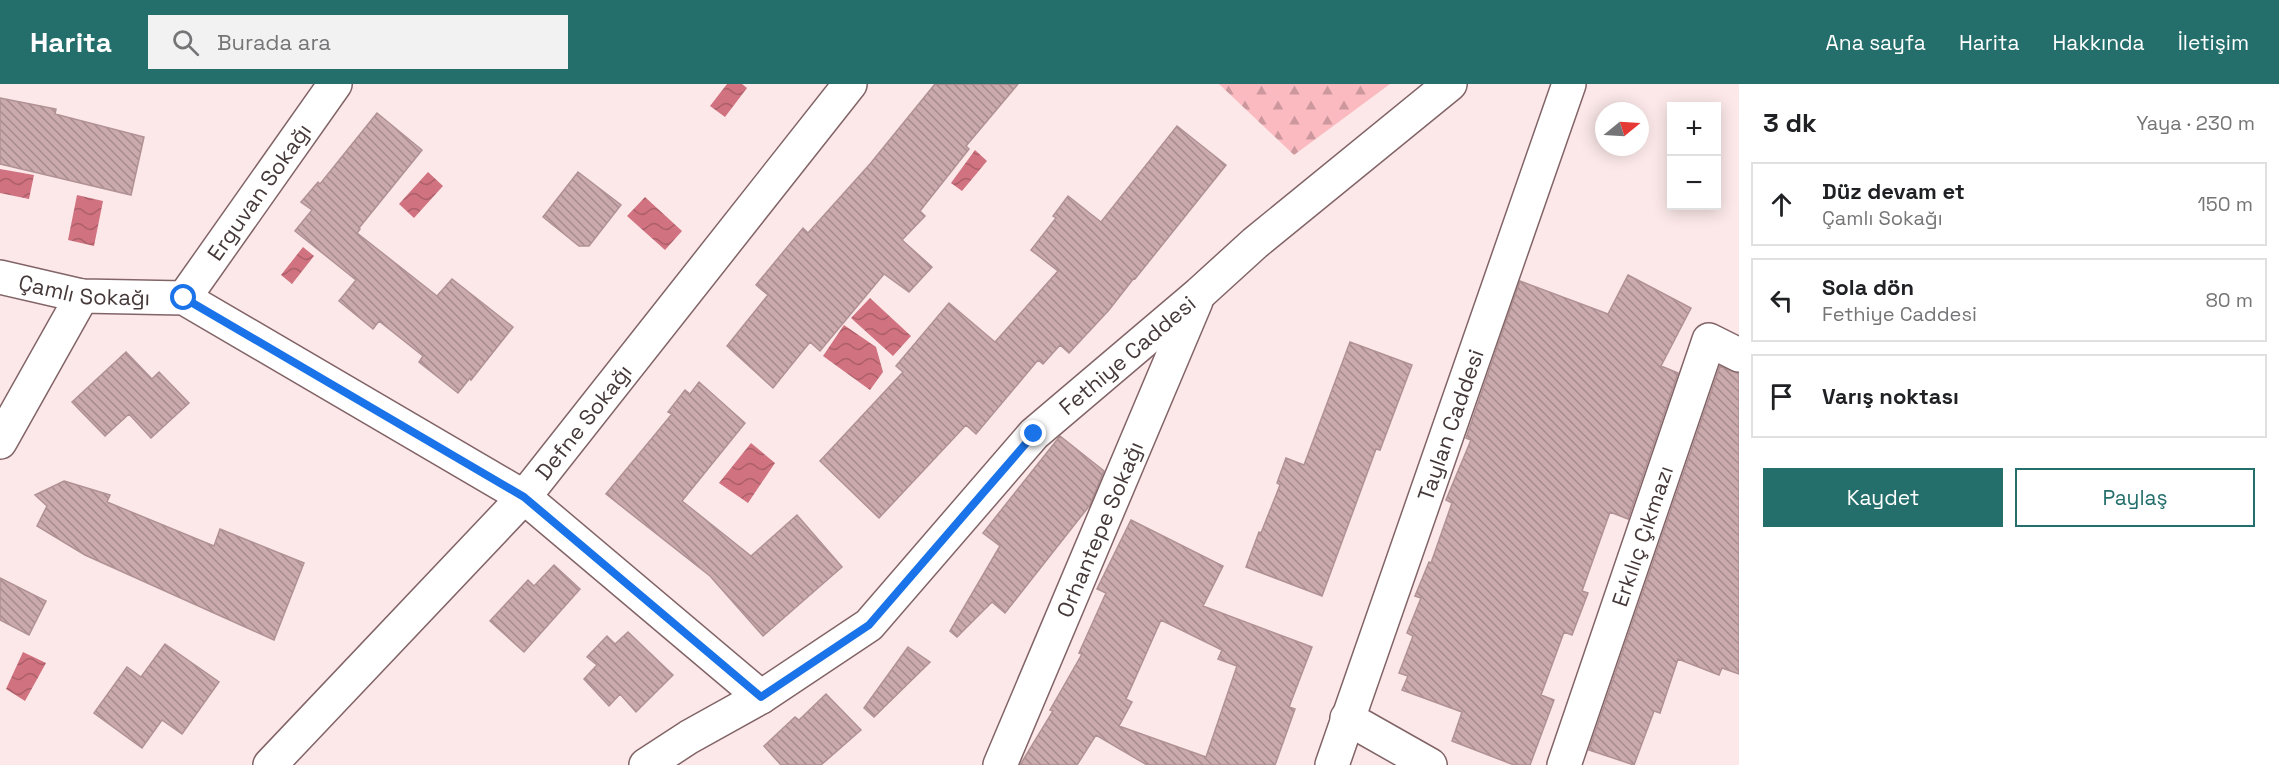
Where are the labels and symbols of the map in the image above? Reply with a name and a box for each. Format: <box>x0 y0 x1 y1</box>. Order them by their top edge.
north arrow <box>1595 102 1649 156</box>
street label: Erguvan Sokağı <box>201 118 317 266</box>
street label: Çamlı Sokağı <box>16 268 150 311</box>
route start <box>170 284 196 310</box>
street label: Fethiye Caddesi <box>1053 289 1201 421</box>
street label: Taylan Caddesi <box>1411 345 1490 505</box>
street label: Defne Sokağı <box>529 358 638 485</box>
route end <box>1020 420 1046 446</box>
street label: Orhantepe Sokağı <box>1050 437 1149 621</box>
street label: Erkılıç Çıkmazı <box>1605 462 1679 610</box>

